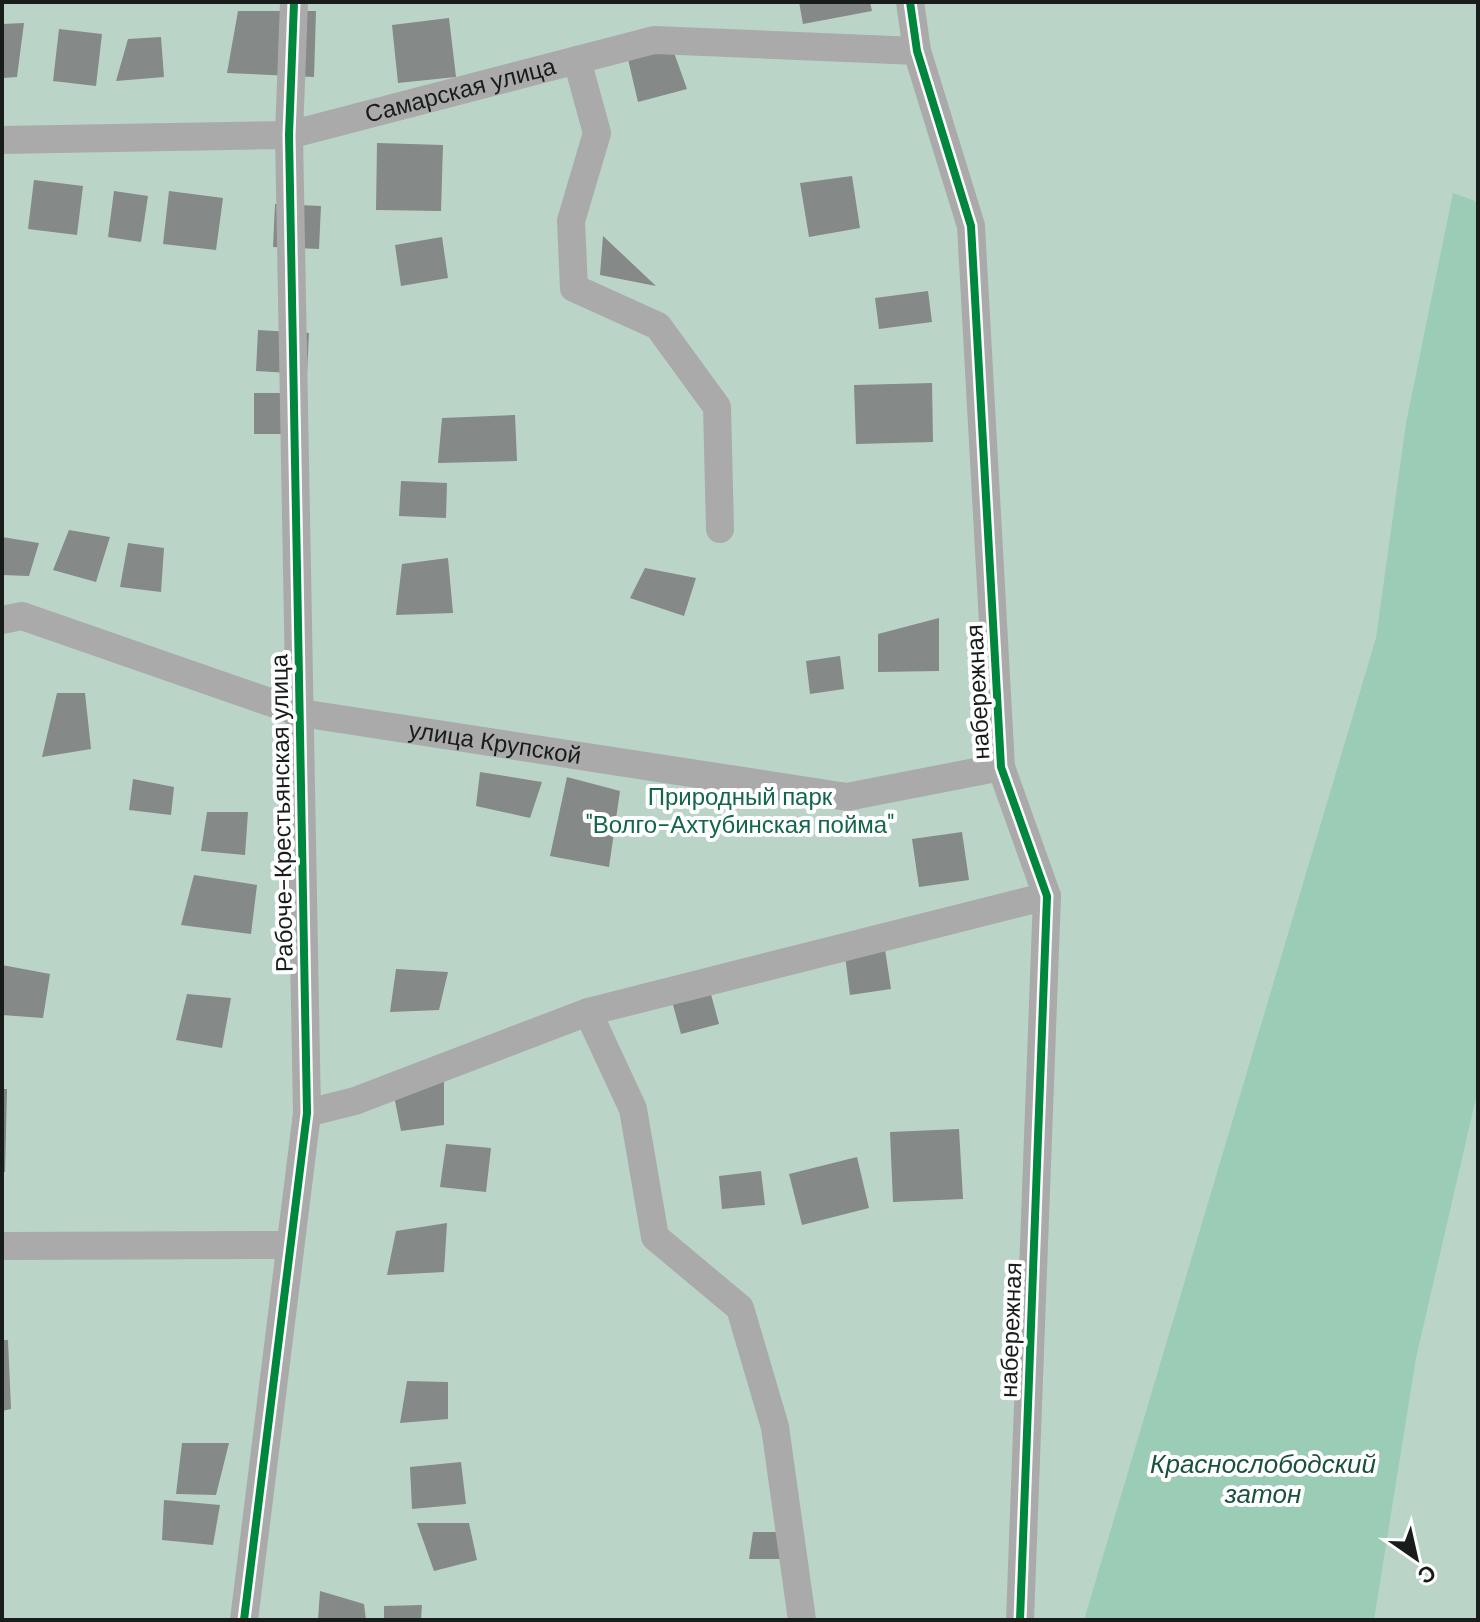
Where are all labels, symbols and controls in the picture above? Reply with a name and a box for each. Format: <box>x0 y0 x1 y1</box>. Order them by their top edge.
street label: Самарская улица <box>361 50 559 130</box>
street label: набережная <box>958 624 997 761</box>
street label: Рабоче-Крестьянская улица <box>263 653 300 972</box>
street label: улица Крупской <box>407 714 583 771</box>
park label: Природный парк "Волго-Ахтубинская пойма" <box>586 781 894 840</box>
street label: набережная <box>993 1262 1028 1398</box>
water label: Краснослободский затон <box>1150 1447 1376 1511</box>
north arrow <box>1376 1518 1456 1598</box>
text: С <box>1412 1558 1442 1591</box>

